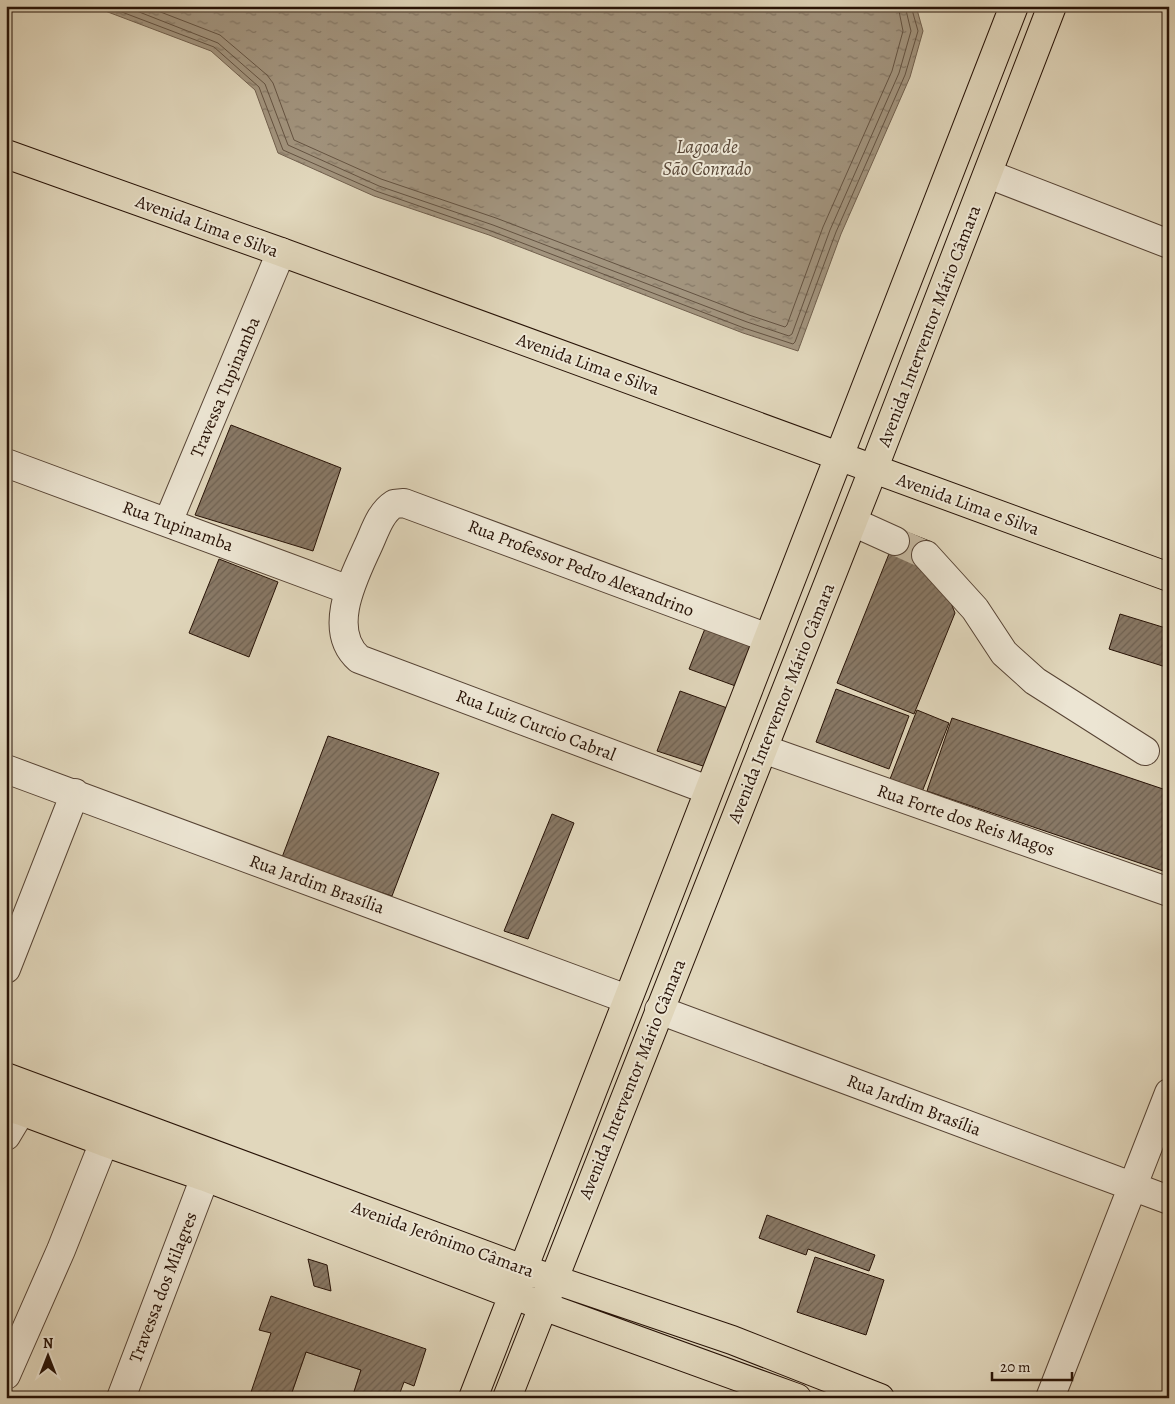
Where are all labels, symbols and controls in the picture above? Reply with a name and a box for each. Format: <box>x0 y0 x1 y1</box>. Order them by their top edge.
water label: Lagoa de São Conrado <box>663 134 752 182</box>
street label: Avenida Lima e Silva <box>131 189 282 263</box>
street label: Avenida Interventor Mário Câmara <box>871 201 986 451</box>
street label: Travessa Tupinamba <box>185 312 266 461</box>
street label: Avenida Lima e Silva <box>512 327 663 401</box>
street label: Avenida Lima e Silva <box>892 467 1043 541</box>
street label: Rua Tupinamba <box>119 495 237 557</box>
street label: Rua Professor Pedro Alexandrino <box>464 514 698 622</box>
street label: Avenida Interventor Mário Câmara <box>721 579 840 828</box>
street label: Rua Luiz Curcio Cabral <box>453 683 620 767</box>
street label: Rua Forte dos Reis Magos <box>874 778 1058 862</box>
street label: Rua Jardim Brasília <box>246 848 388 920</box>
street label: Avenida Interventor Mário Câmara <box>572 955 691 1204</box>
street label: Rua Jardim Brasília <box>844 1068 985 1142</box>
street label: Avenida Jerônimo Câmara <box>348 1195 538 1283</box>
street label: Travessa dos Milagres <box>123 1208 203 1366</box>
north arrow <box>22 1332 72 1382</box>
text: N <box>43 1334 53 1353</box>
scale bar <box>992 1349 1072 1381</box>
text: 20 m <box>1000 1357 1031 1377</box>

